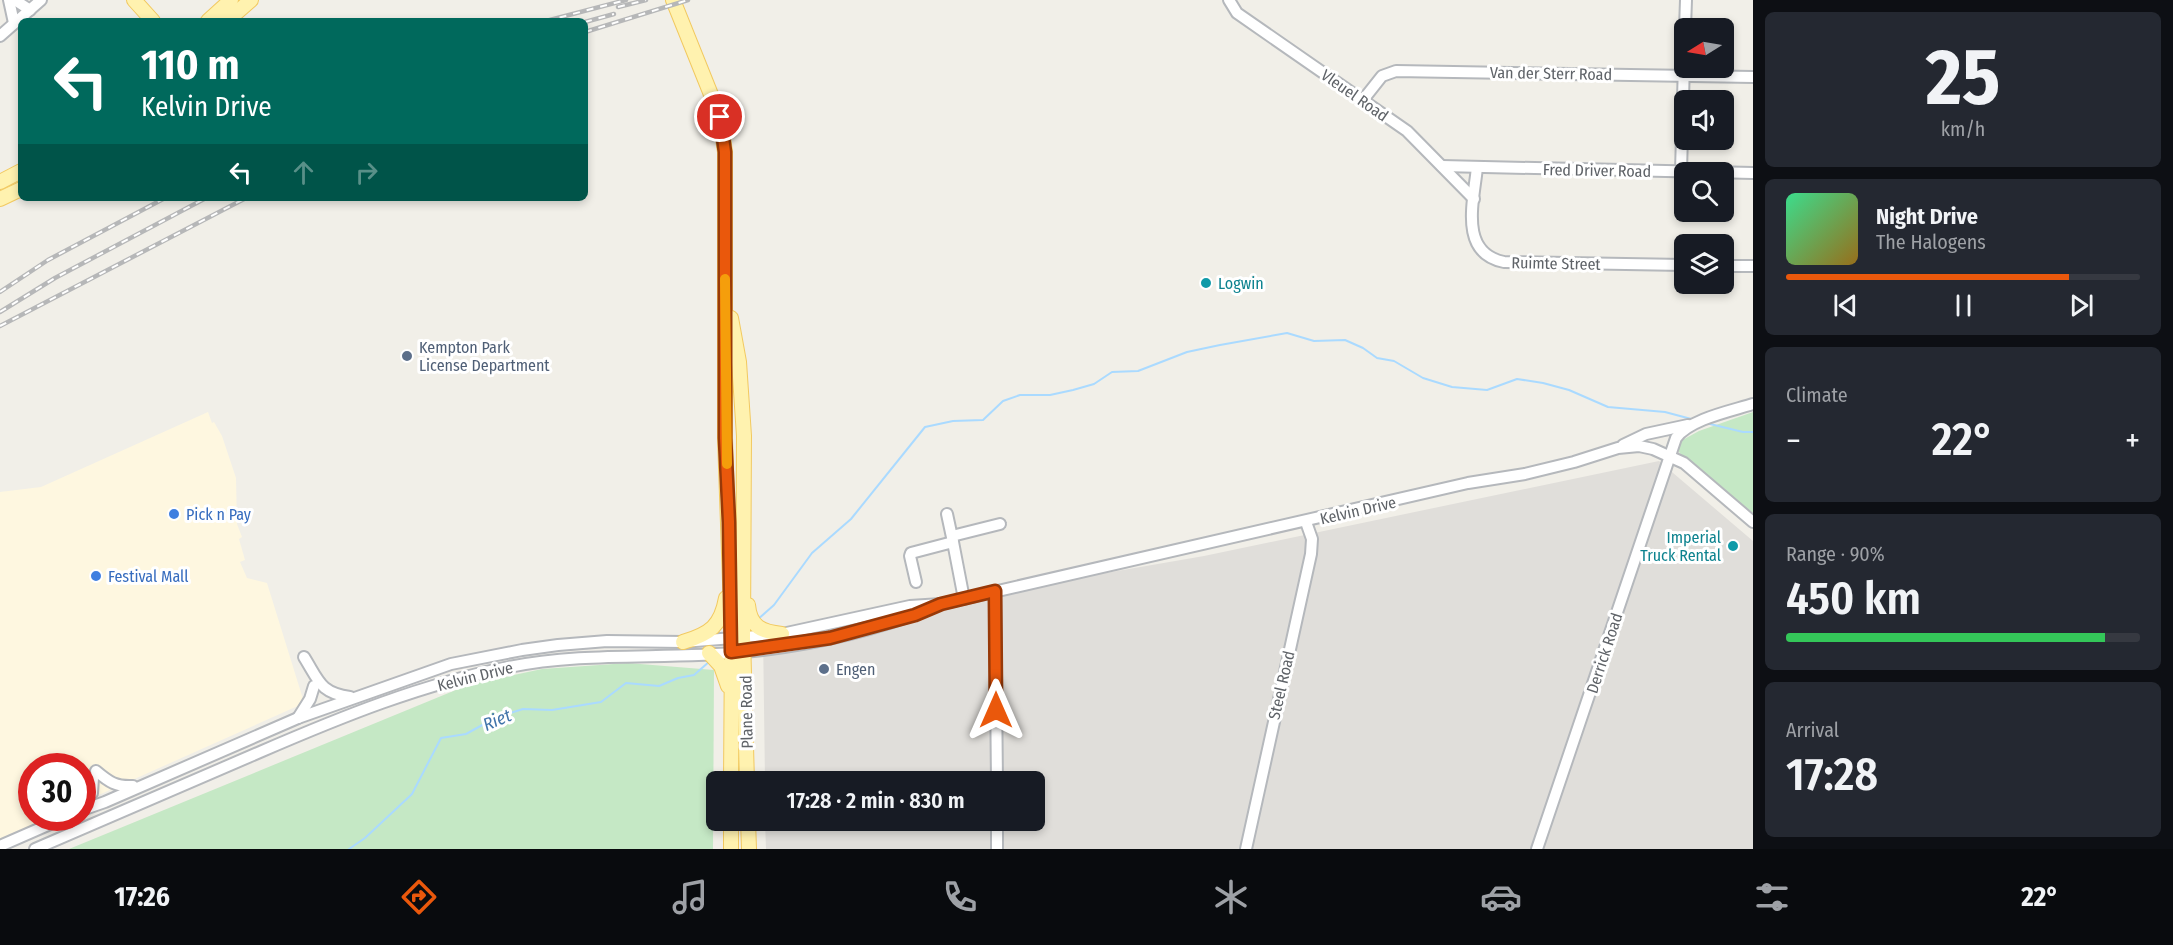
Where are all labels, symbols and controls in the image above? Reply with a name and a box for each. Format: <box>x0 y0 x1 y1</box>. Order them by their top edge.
north arrow <box>1674 18 1734 78</box>
map controls <box>1674 18 1734 294</box>
text: 25 <box>1926 31 2000 125</box>
text: 110 m <box>141 40 240 90</box>
icon: left <box>42 42 120 120</box>
street label: Van der Sterr Road <box>1490 63 1612 84</box>
street label: Vleuel Road <box>1317 65 1392 125</box>
button: sound <box>1674 90 1734 150</box>
text: Kelvin Drive <box>141 91 272 123</box>
pin <box>694 91 745 142</box>
icon: arrive <box>703 100 736 133</box>
text: km/h <box>1941 117 1985 141</box>
icon: left <box>224 156 257 189</box>
icon: ahead <box>287 156 320 189</box>
icon: right <box>350 156 383 189</box>
street label: Fred Driver Road <box>1543 160 1651 181</box>
button: search <box>1674 162 1734 222</box>
text: Night Drive <box>1876 203 1978 230</box>
text: The Halogens <box>1876 230 1986 254</box>
button: layers <box>1674 234 1734 294</box>
street label: Ruimte Street <box>1511 253 1602 274</box>
place label: Logwin <box>1218 274 1264 293</box>
marker: Logwin <box>1199 276 1213 290</box>
icon: previous <box>1829 289 1862 322</box>
icon: pause <box>1947 289 1980 322</box>
icon: next <box>2065 289 2098 322</box>
place label: Kempton Park License Department <box>419 338 550 375</box>
marker: Kempton Park License Department <box>400 349 414 363</box>
text: Climate <box>1786 383 1848 407</box>
text: 22° <box>1932 413 1994 467</box>
text: − <box>1786 421 1801 461</box>
text: + <box>2125 421 2140 461</box>
street label: Kelvin Drive <box>1318 493 1398 528</box>
place label: Pick n Pay <box>186 505 252 524</box>
marker: Pick n Pay <box>167 507 181 521</box>
place label: Imperial Truck Rental <box>1640 528 1721 565</box>
marker: Imperial Truck Rental <box>1726 539 1740 553</box>
text: Range · 90% <box>1786 542 1885 566</box>
place label: Festival Mall <box>108 567 189 586</box>
marker: Festival Mall <box>89 569 103 583</box>
text: 450 km <box>1786 572 1921 626</box>
street label: Derrick Road <box>1583 610 1626 696</box>
street label: Steel Road <box>1264 649 1299 721</box>
street label: Kelvin Drive <box>435 658 515 695</box>
place label: Engen <box>836 660 875 679</box>
marker: Engen <box>817 662 831 676</box>
street label: Plane Road <box>736 675 757 749</box>
position arrow <box>964 678 1028 742</box>
water label: Riet <box>479 704 515 736</box>
text: Arrival <box>1786 718 1839 742</box>
text: 17:28 <box>1786 748 1878 802</box>
speed limit sign: 30 <box>18 753 96 831</box>
text: 17:28 · 2 min · 830 m <box>787 787 964 814</box>
icon: directions <box>398 876 440 918</box>
icon: music <box>669 876 711 918</box>
icon: phone <box>939 876 981 918</box>
icon: climate <box>1210 876 1252 918</box>
icon: car <box>1480 876 1522 918</box>
icon: filters <box>1751 876 1793 918</box>
text: 17:26 <box>114 881 170 913</box>
text: 22° <box>2021 881 2059 913</box>

